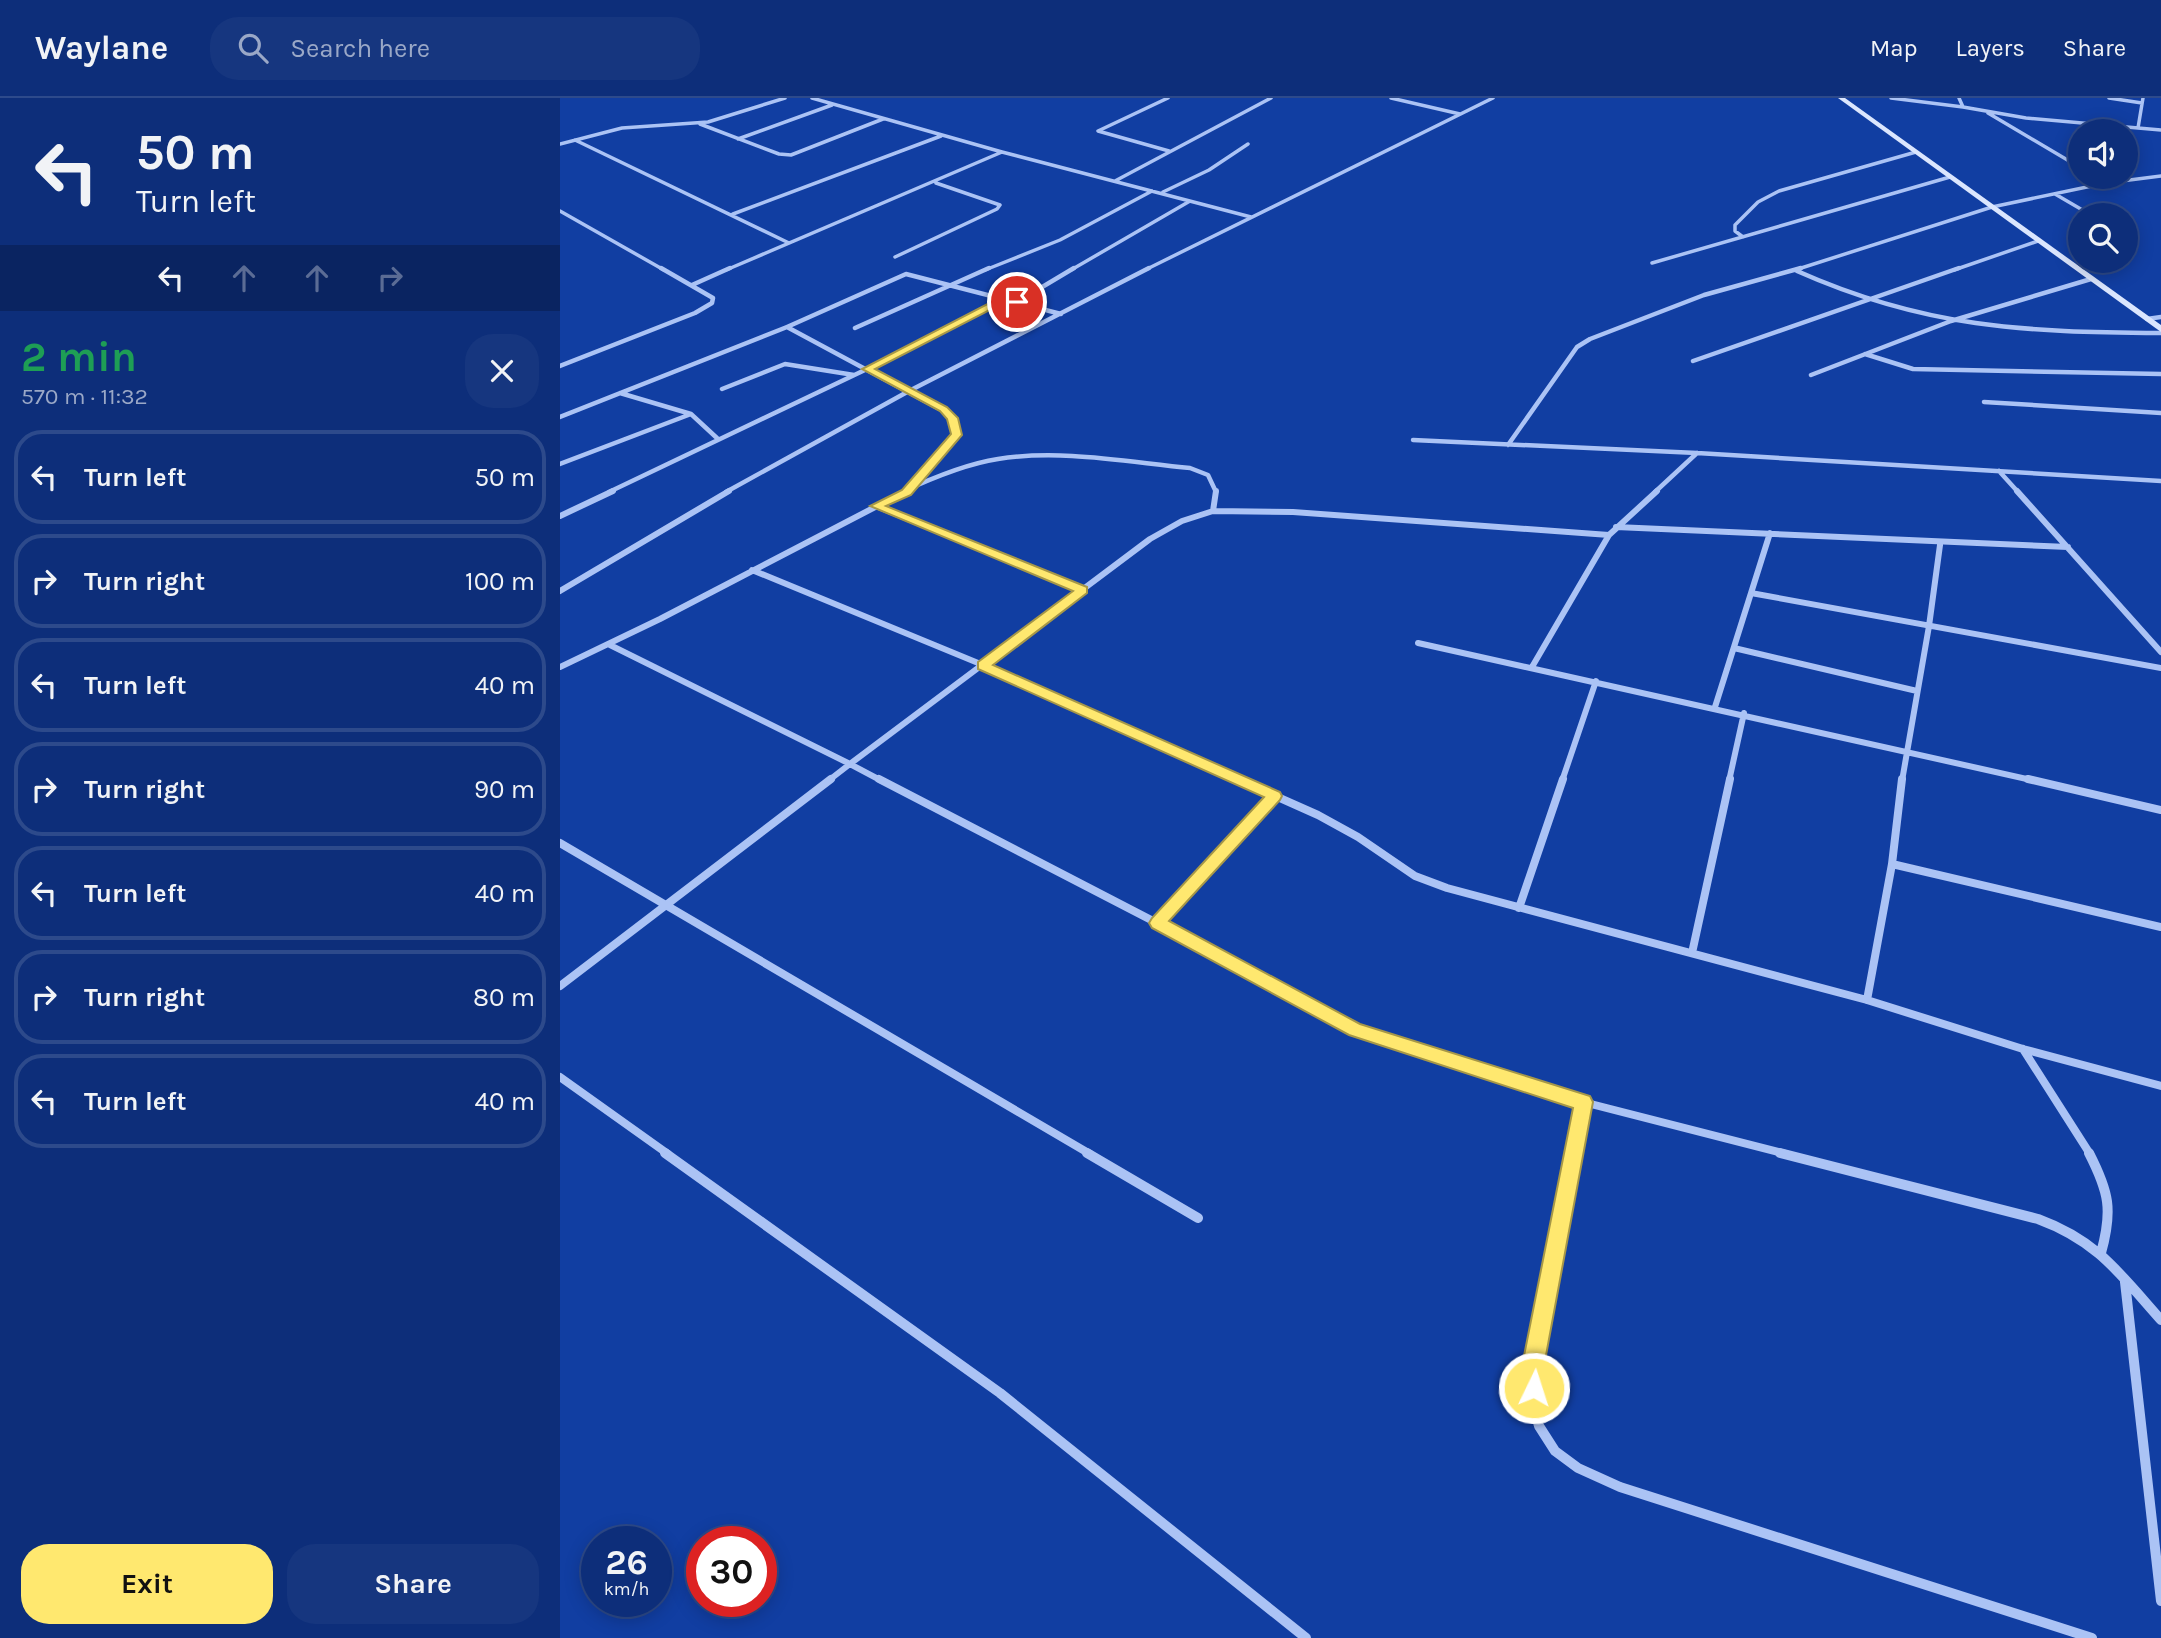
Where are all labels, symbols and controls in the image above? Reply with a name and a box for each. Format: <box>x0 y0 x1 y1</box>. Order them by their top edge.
search box <box>210 17 700 80</box>
text: Waylane <box>35 29 168 67</box>
icon: search <box>234 29 272 67</box>
text: Search here <box>290 33 430 64</box>
text: Map <box>1870 34 1918 62</box>
text: Layers <box>1956 34 2025 62</box>
text: Share <box>2063 34 2126 62</box>
map controls <box>2068 119 2138 273</box>
button: sound <box>2068 119 2138 189</box>
text: 50 m <box>136 124 254 181</box>
icon: left <box>21 126 112 217</box>
text: Turn left <box>136 183 256 220</box>
button: search <box>2068 203 2138 273</box>
icon: left <box>152 259 190 297</box>
icon: ahead <box>225 259 263 297</box>
icon: ahead <box>298 259 336 297</box>
icon: right <box>371 259 409 297</box>
pin <box>987 272 1047 332</box>
icon: arrive <box>998 283 1036 321</box>
text: 2 min <box>21 332 137 382</box>
button: close <box>465 334 539 408</box>
text: 570 m · 11:32 <box>21 383 148 410</box>
icon: left <box>25 458 63 496</box>
text: Turn left <box>84 462 186 493</box>
text: 50 m <box>474 462 535 493</box>
icon: right <box>25 562 63 600</box>
text: Turn right <box>84 566 205 597</box>
text: 100 m <box>465 566 535 597</box>
icon: left <box>25 666 63 704</box>
text: Turn left <box>84 670 186 701</box>
text: 40 m <box>475 670 535 701</box>
icon: right <box>25 770 63 808</box>
text: Turn right <box>84 774 205 805</box>
text: 90 m <box>474 774 535 805</box>
icon: left <box>25 874 63 912</box>
text: Turn left <box>84 878 186 909</box>
text: 40 m <box>475 878 535 909</box>
icon: right <box>25 978 63 1016</box>
text: Turn right <box>84 982 205 1013</box>
text: 80 m <box>473 982 535 1013</box>
icon: left <box>25 1082 63 1120</box>
text: Turn left <box>84 1086 186 1117</box>
text: 40 m <box>475 1086 535 1117</box>
position arrow <box>1497 1351 1571 1425</box>
speed limit sign: 30 <box>686 1526 777 1617</box>
text: 26 <box>605 1542 648 1583</box>
button: Exit <box>21 1544 273 1624</box>
button: Share <box>287 1544 539 1624</box>
text: km/h <box>604 1578 649 1600</box>

